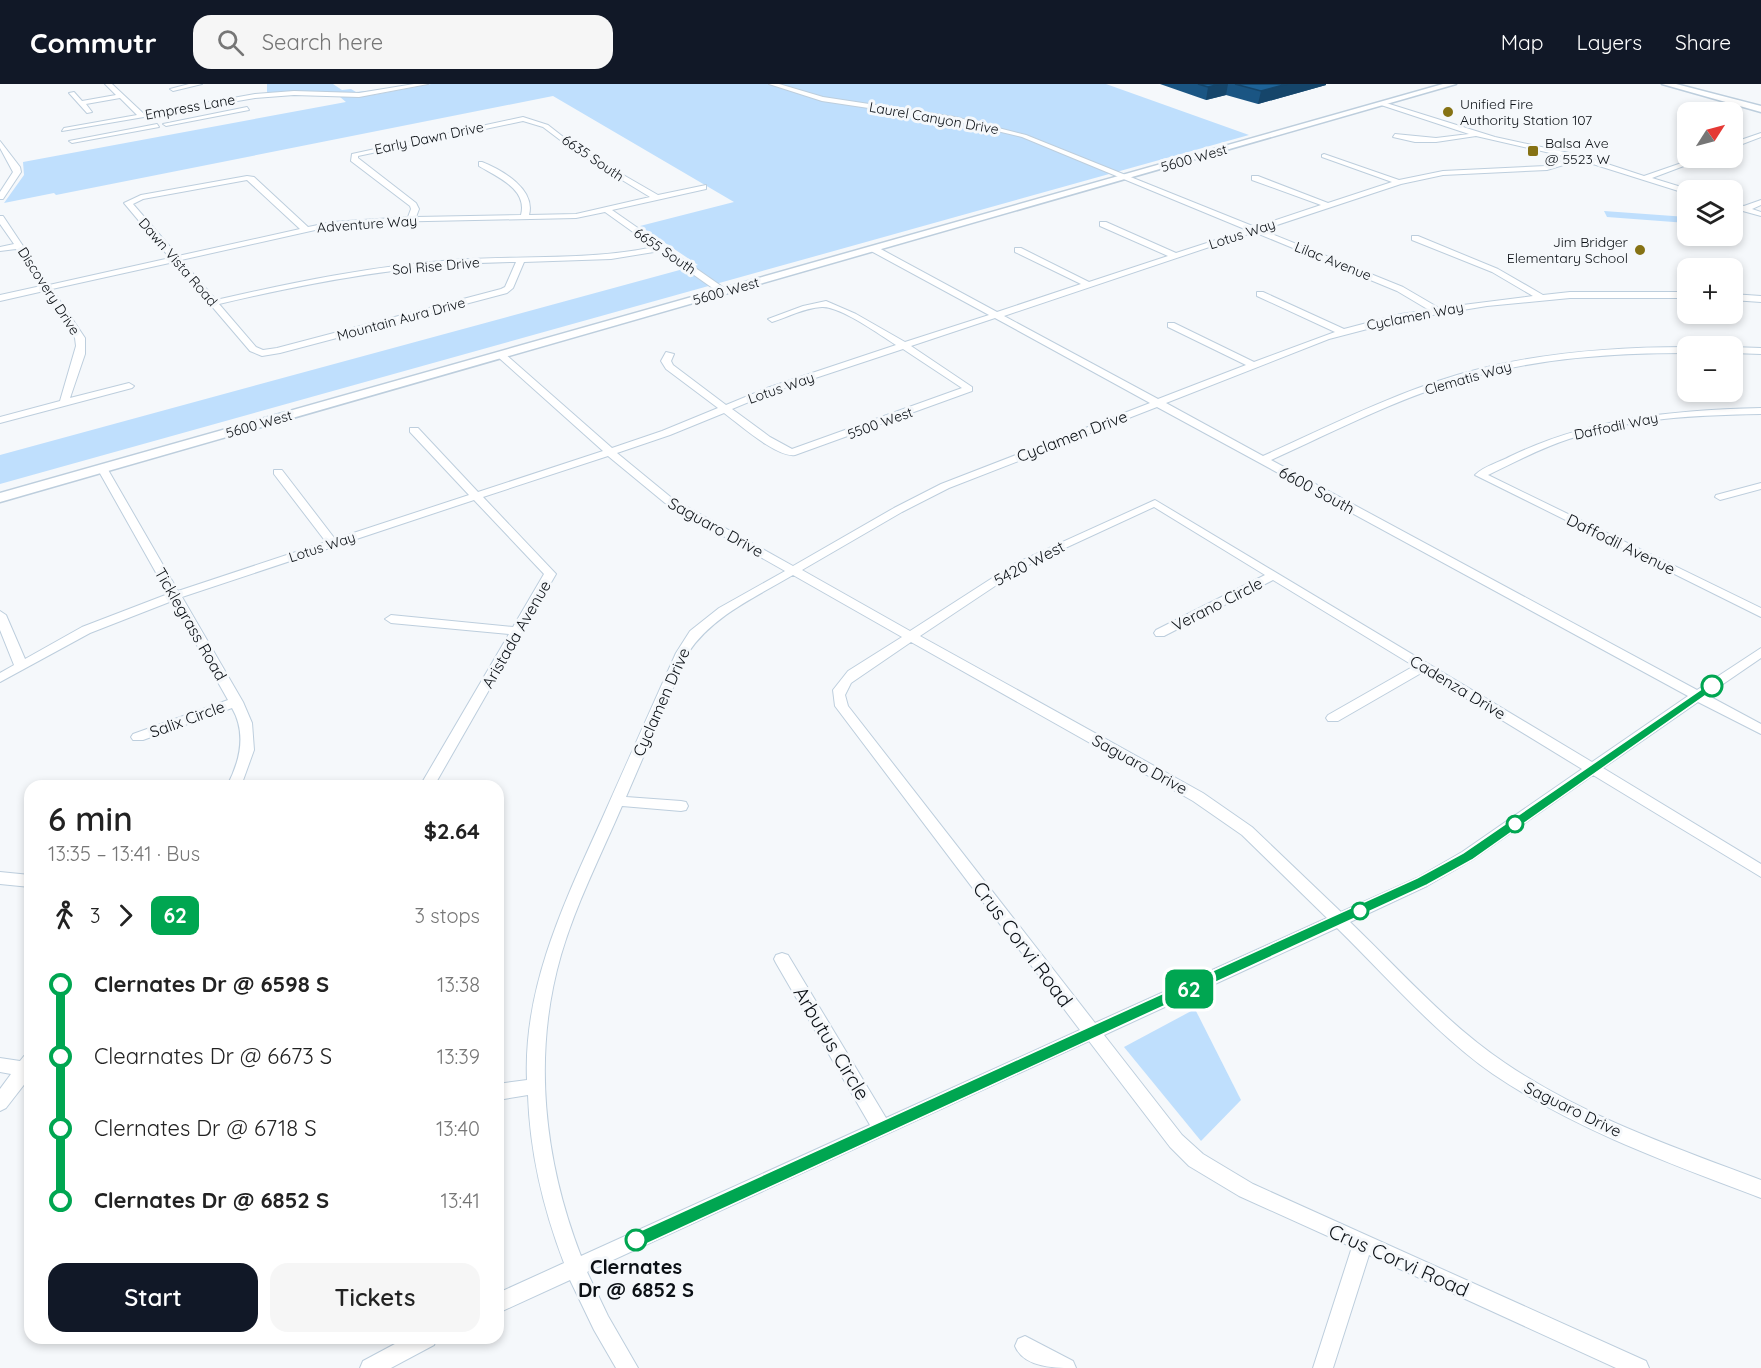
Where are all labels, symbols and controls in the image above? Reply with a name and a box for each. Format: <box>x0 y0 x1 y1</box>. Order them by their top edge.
search box <box>193 15 613 69</box>
text: Commutr <box>30 25 157 60</box>
icon: search <box>214 26 247 59</box>
text: Search here <box>262 28 383 56</box>
text: Map <box>1501 29 1544 55</box>
text: Layers <box>1577 29 1642 55</box>
text: Share <box>1675 29 1731 55</box>
street label: Empress Lane <box>144 90 236 124</box>
place label: Unified Fire Authority Station 107 <box>1460 95 1592 129</box>
street label: Laurel Canyon Drive <box>868 98 1000 138</box>
north arrow <box>1677 102 1743 168</box>
map controls <box>1677 102 1743 402</box>
marker: Unified Fire Authority Station 107 <box>1441 105 1455 119</box>
street label: Early Dawn Drive <box>373 118 485 158</box>
street label: 6635 South <box>559 131 627 185</box>
place label: Balsa Ave @ 5523 W <box>1545 134 1611 168</box>
street label: 5600 West <box>1159 140 1229 176</box>
marker: Balsa Ave @ 5523 W <box>1526 144 1540 158</box>
button: layers <box>1677 180 1743 246</box>
street label: Adventure Way <box>316 212 418 236</box>
street label: Dawn Vista Road <box>135 214 221 310</box>
street label: Lotus Way <box>1206 215 1278 253</box>
street label: 6655 South <box>630 224 700 278</box>
place label: Jim Bridger Elementary School <box>1507 233 1629 267</box>
street label: Lilac Avenue <box>1292 237 1374 285</box>
marker: Jim Bridger Elementary School <box>1633 243 1647 257</box>
street label: Discovery Drive <box>14 244 84 338</box>
street label: Sol Rise Drive <box>392 253 481 279</box>
button: + <box>1677 258 1743 324</box>
street label: 5600 West <box>691 273 761 309</box>
street label: Mountain Aura Drive <box>335 293 467 345</box>
street label: Cyclamen Way <box>1365 298 1465 334</box>
button: − <box>1677 336 1743 402</box>
street label: Clematis Way <box>1423 357 1513 399</box>
street label: Lotus Way <box>746 368 816 408</box>
street label: 5500 West <box>845 403 915 443</box>
street label: 5600 West <box>224 406 294 442</box>
street label: Cyclamen Drive <box>1014 406 1130 466</box>
street label: Daffodil Way <box>1572 408 1660 444</box>
street label: 6600 South <box>1276 462 1358 518</box>
street label: Saguaro Drive <box>665 493 767 561</box>
street label: Daffodil Avenue <box>1563 509 1679 579</box>
street label: Lotus Way <box>286 528 358 566</box>
street label: 5420 West <box>990 536 1068 590</box>
street label: Ticklegrass Road <box>151 564 231 684</box>
street label: Verano Circle <box>1168 573 1266 635</box>
street label: Aristada Avenue <box>477 577 555 691</box>
street label: Cyclamen Drive <box>628 645 694 759</box>
street label: Cadenza Drive <box>1406 651 1510 723</box>
unlabelled marker <box>1701 675 1723 697</box>
street label: Salix Circle <box>147 696 227 742</box>
street label: Saguaro Drive <box>1089 730 1191 798</box>
text: 6 min <box>48 798 133 839</box>
unlabelled marker <box>1506 815 1524 833</box>
text: $2.64 <box>424 817 480 845</box>
text: 13:35 – 13:41 · Bus <box>48 841 200 866</box>
street label: Crus Corvi Road <box>968 876 1078 1012</box>
icon: walk <box>48 899 81 932</box>
icon: forward <box>109 899 142 932</box>
text: 62 <box>163 902 187 928</box>
unlabelled marker <box>1351 902 1369 920</box>
text: 3 <box>90 903 100 928</box>
text: 3 stops <box>414 903 480 928</box>
text: Clernates Dr @ 6598 S <box>94 970 329 998</box>
line badge: 62 <box>1162 970 1216 1008</box>
text: 13:38 <box>437 972 480 997</box>
text: 62 <box>1177 976 1201 1002</box>
street label: Arbutus Circle <box>788 982 876 1104</box>
text: Clearnates Dr @ 6673 S <box>94 1042 332 1070</box>
text: 13:39 <box>437 1044 480 1069</box>
street label: Saguaro Drive <box>1521 1077 1625 1141</box>
text: Clernates Dr @ 6718 S <box>94 1114 317 1142</box>
text: 13:40 <box>436 1116 480 1141</box>
text: Clernates Dr @ 6852 S <box>94 1186 329 1214</box>
text: 13:41 <box>441 1188 480 1213</box>
street label: Crus Corvi Road <box>1325 1218 1473 1302</box>
marker: Clernates Dr @ 6852 S <box>625 1229 647 1251</box>
place label: Clernates Dr @ 6852 S <box>578 1254 694 1302</box>
button: Start <box>48 1263 258 1332</box>
button: Tickets <box>270 1263 480 1332</box>

